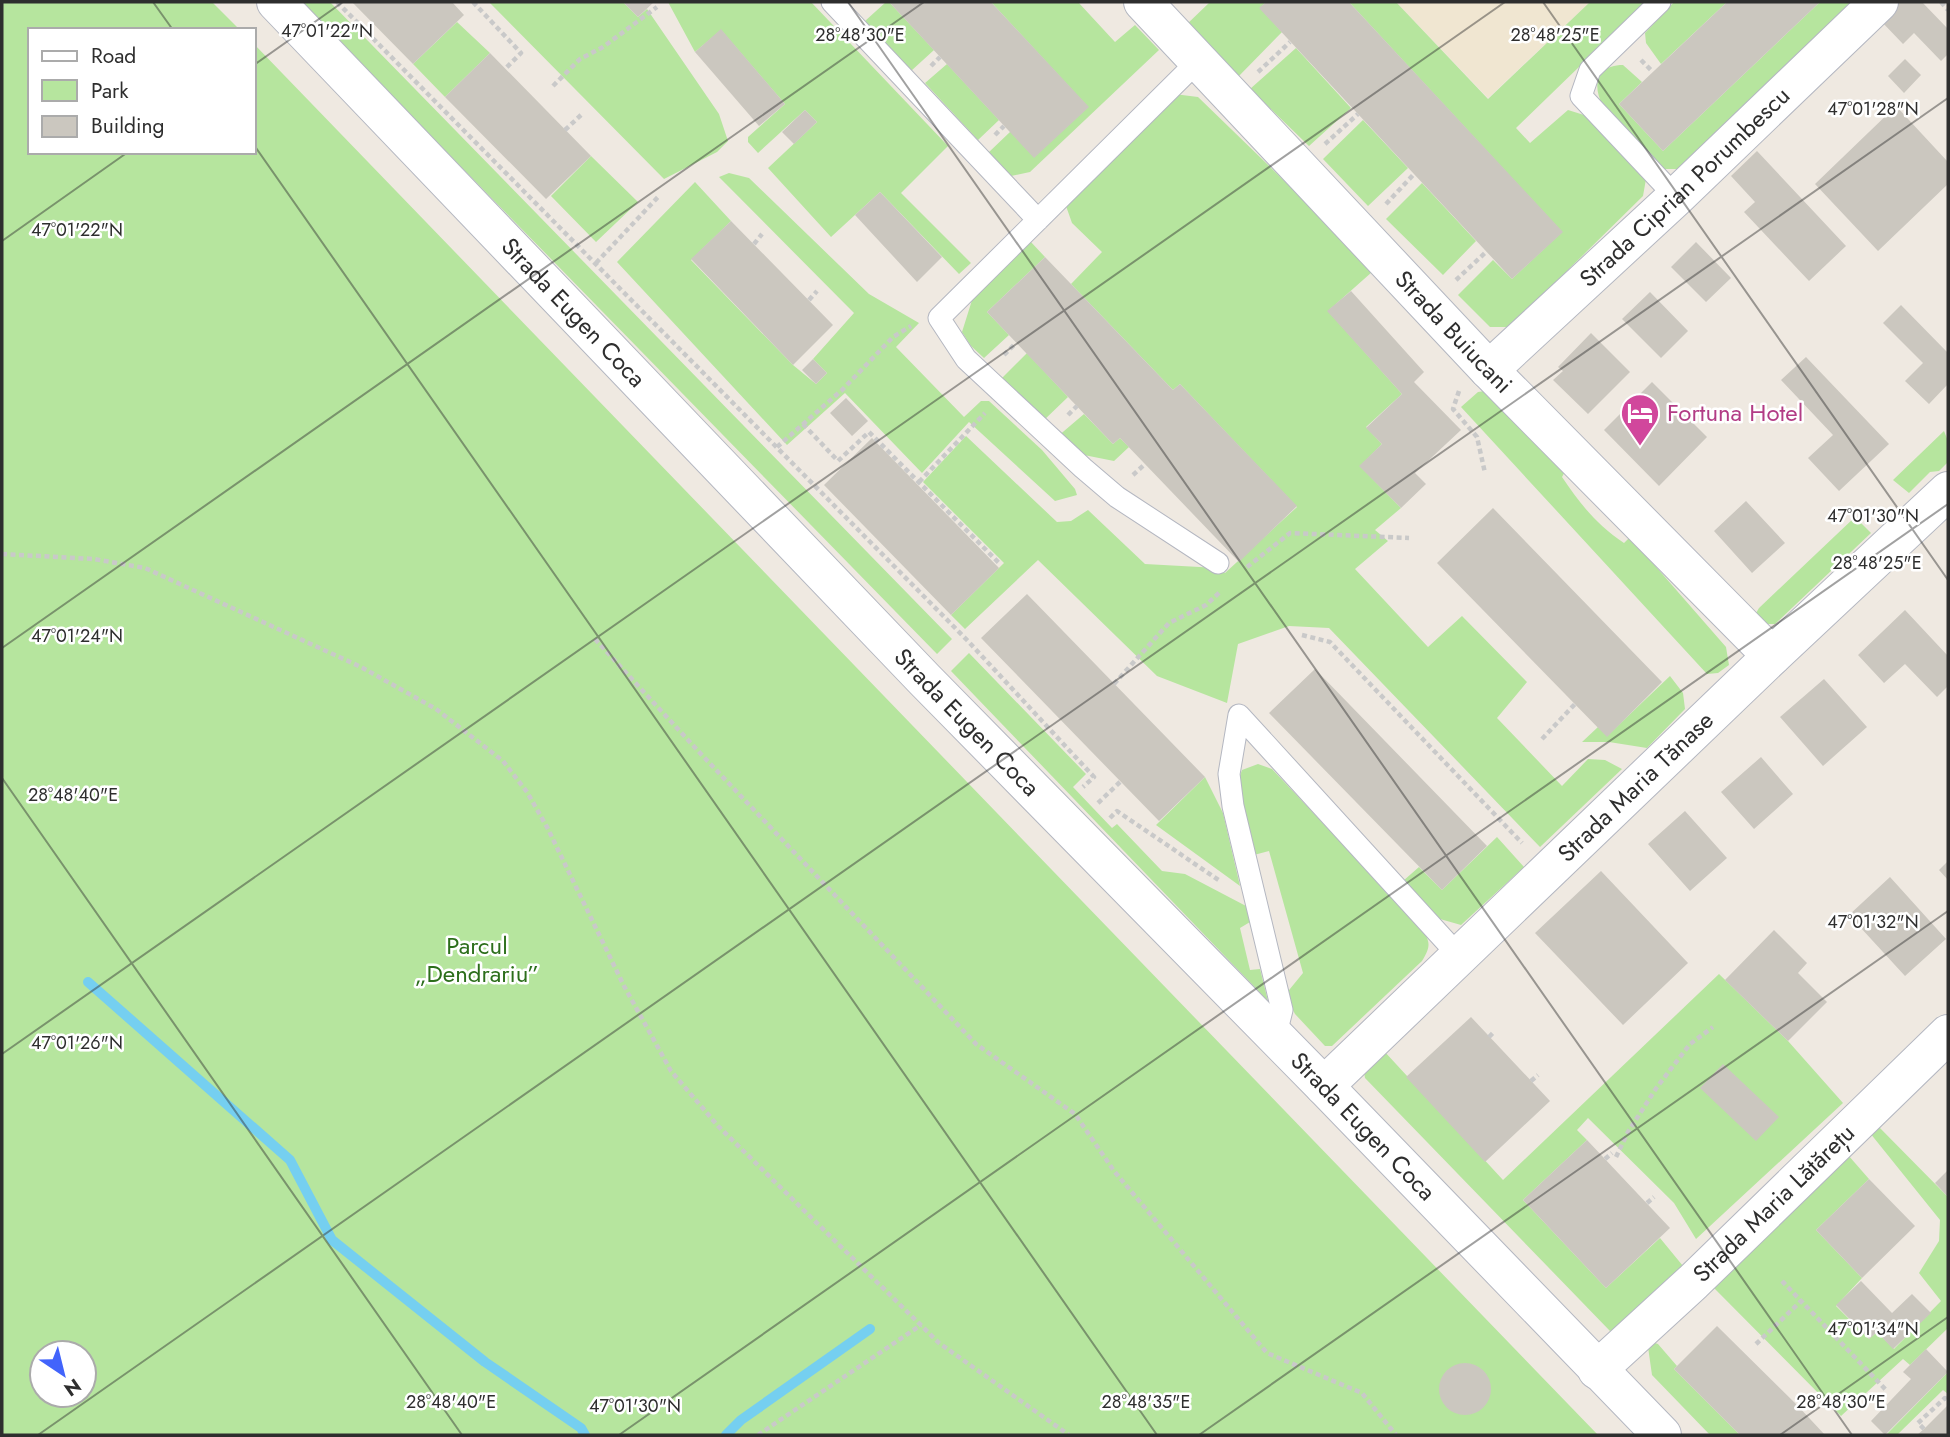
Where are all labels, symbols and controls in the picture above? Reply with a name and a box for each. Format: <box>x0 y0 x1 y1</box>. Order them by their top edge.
text: 47°01'22"N <box>281 18 373 44</box>
text: 28°48'30"E <box>815 22 905 48</box>
text: 28°48'25"E <box>1510 22 1600 48</box>
legend <box>28 28 256 154</box>
text: Road <box>91 41 136 71</box>
text: Park <box>91 76 129 106</box>
street label: Strada Ciprian Porumbescu <box>1571 78 1798 295</box>
text: 47°01'28"N <box>1827 96 1919 122</box>
text: Building <box>91 111 164 141</box>
text: 47°01'22"N <box>31 217 123 243</box>
street label: Strada Eugen Coca <box>493 230 654 395</box>
street label: Strada Buiucani <box>1387 262 1521 401</box>
hotel icon: Fortuna Hotel <box>1619 392 1661 447</box>
place label: Fortuna Hotel <box>1667 395 1803 430</box>
text: 47°01'30"N <box>1827 503 1919 529</box>
text: 28°48'25"E <box>1832 550 1922 576</box>
text: 47°01'24"N <box>31 623 123 649</box>
street label: Strada Eugen Coca <box>886 640 1048 804</box>
street label: Strada Maria Tănase <box>1549 703 1721 870</box>
text: 28°48'40"E <box>28 782 118 808</box>
text: 47°01'32"N <box>1827 909 1919 935</box>
park label: Parcul „Dendrariu” <box>415 928 539 991</box>
text: 47°01'26"N <box>31 1030 123 1056</box>
street label: Strada Eugen Coca <box>1283 1044 1444 1208</box>
street label: Strada Maria Lătărețu <box>1685 1116 1862 1290</box>
text: 47°01'34"N <box>1827 1316 1919 1342</box>
north arrow <box>28 1339 98 1409</box>
text: N <box>59 1372 86 1403</box>
text: 28°48'40"E <box>406 1389 496 1415</box>
text: 28°48'35"E <box>1102 1389 1190 1415</box>
text: 28°48'30"E <box>1796 1389 1886 1415</box>
text: 47°01'30"N <box>589 1393 681 1419</box>

